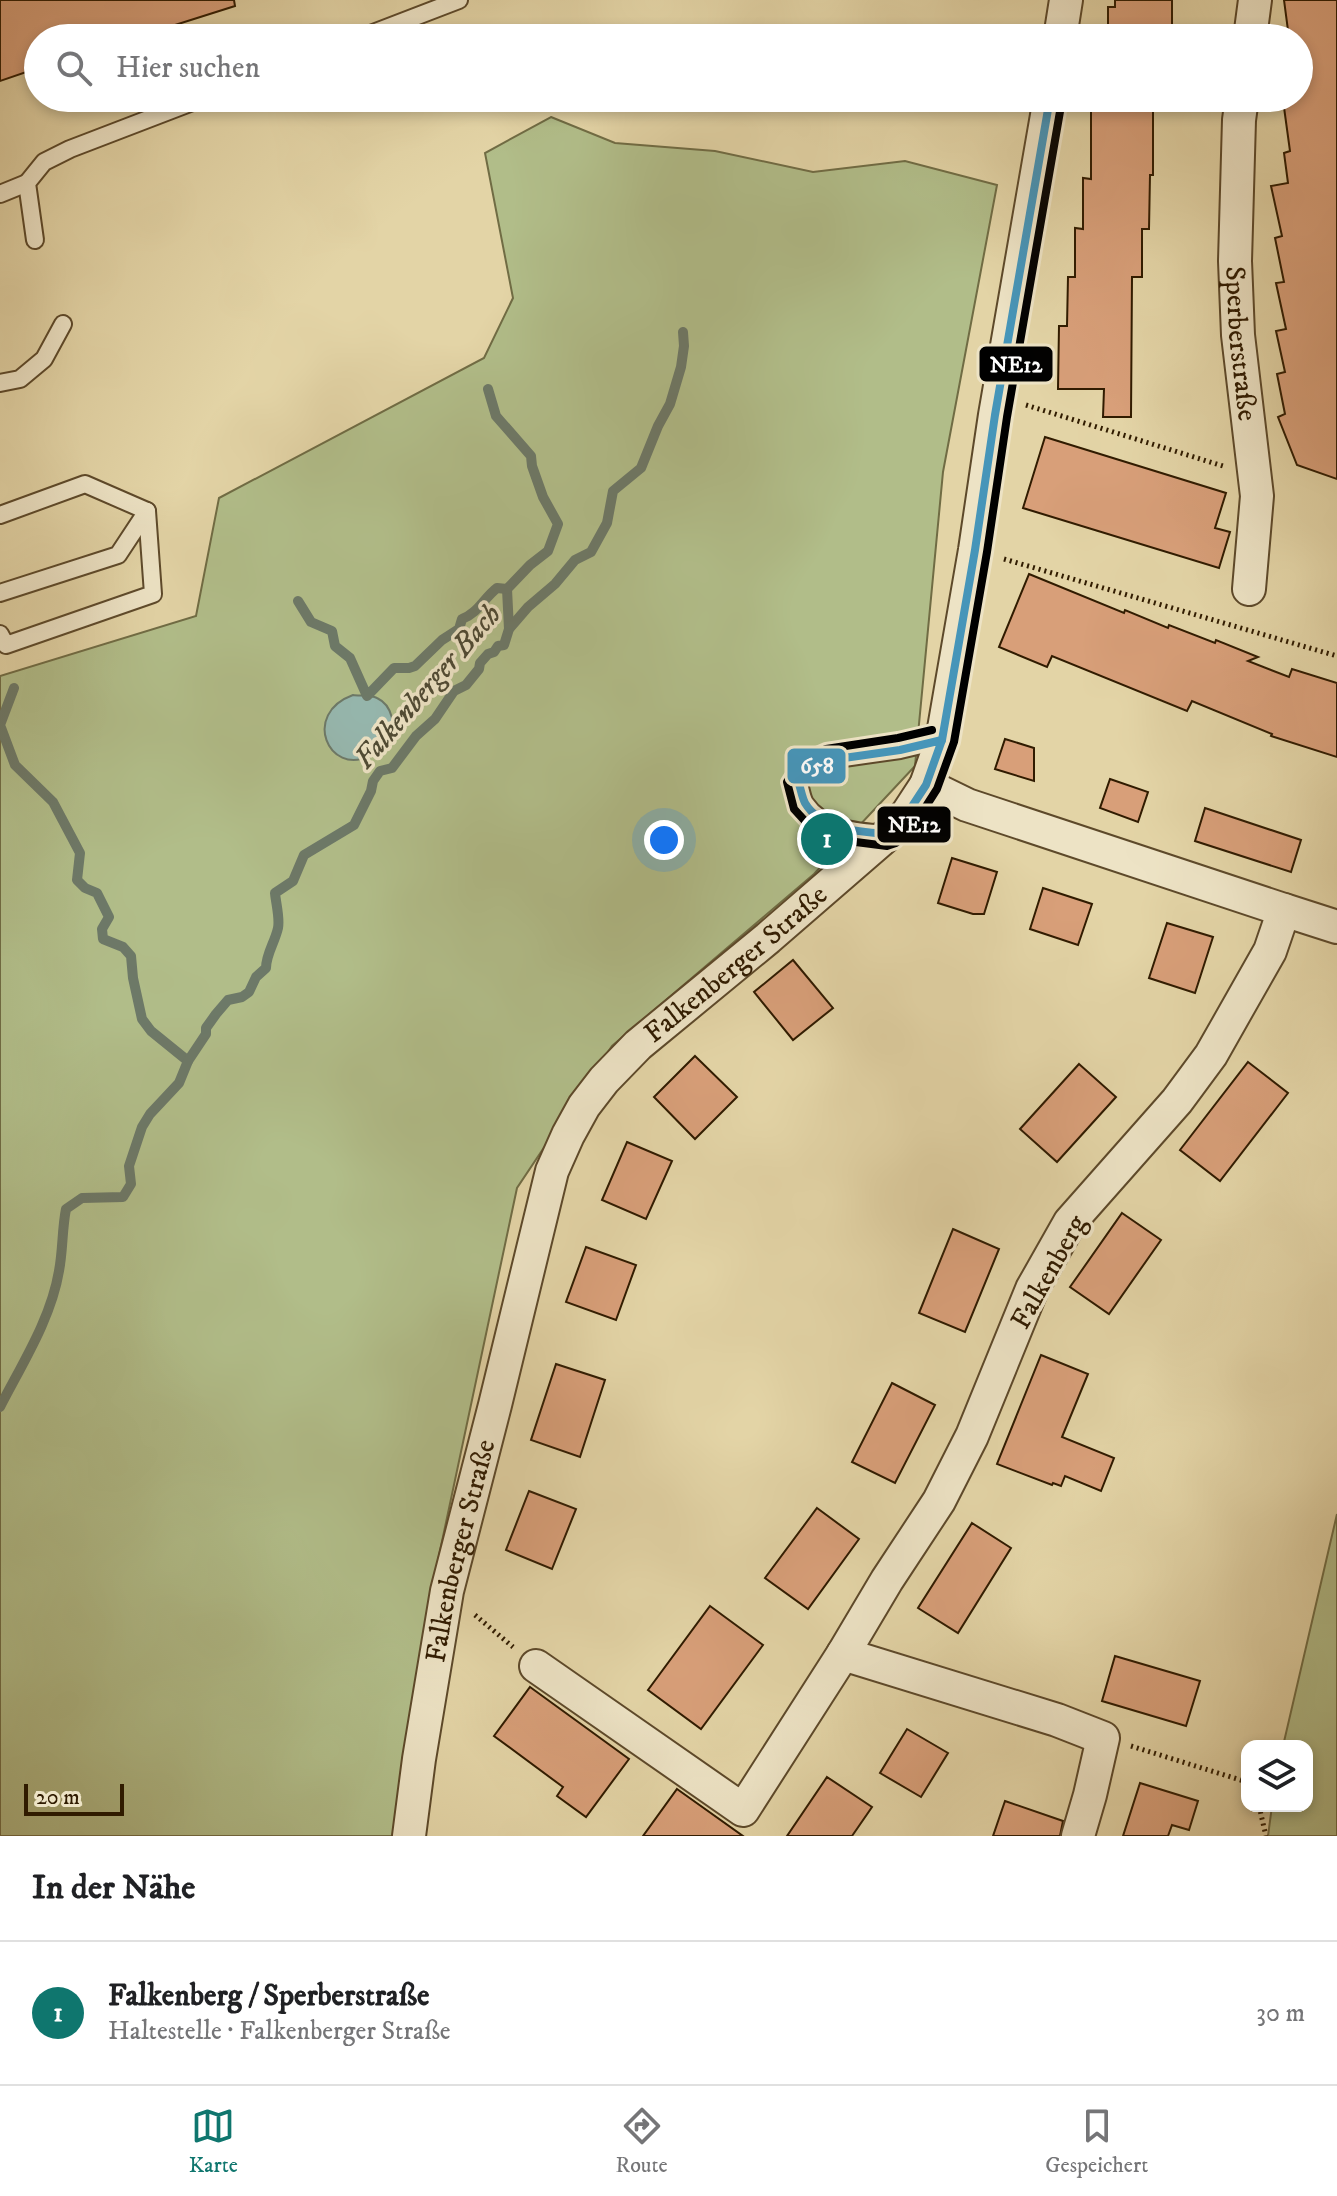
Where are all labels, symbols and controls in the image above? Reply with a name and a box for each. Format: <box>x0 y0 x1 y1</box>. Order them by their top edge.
search box <box>24 24 1313 112</box>
icon: search <box>52 46 96 90</box>
text: Hier suchen <box>116 50 260 87</box>
street label: Sperberstraße <box>1218 265 1265 423</box>
line badge: NE12 <box>978 345 1054 383</box>
text: NE12 <box>990 352 1043 379</box>
water label: Falkenberger Bach <box>346 597 510 777</box>
line badge: 658 <box>786 747 847 785</box>
text: 658 <box>800 753 834 780</box>
line badge: NE12 <box>876 805 952 844</box>
pin: 1 <box>801 809 853 869</box>
text: NE12 <box>888 812 941 839</box>
your location <box>644 820 684 860</box>
street label: Falkenberger Straße <box>637 877 834 1050</box>
street label: Falkenberg <box>1003 1208 1095 1335</box>
street label: Falkenberger Straße <box>418 1436 503 1665</box>
map controls <box>1241 1740 1313 1812</box>
button: layers <box>1241 1740 1313 1812</box>
scale bar <box>24 1780 124 1816</box>
text: 20 m <box>36 1784 80 1811</box>
text: In der Nähe <box>32 1867 195 1909</box>
text: Falkenberg / Sperberstraße <box>108 1978 429 2015</box>
text: 1 <box>53 1997 63 2030</box>
text: 30 m <box>1256 1997 1305 2030</box>
text: Haltestelle · Falkenberger Straße <box>108 2015 451 2048</box>
tab: Karte <box>189 2104 238 2179</box>
tab: Route <box>616 2104 668 2179</box>
tab: Gespeichert <box>1045 2104 1148 2179</box>

